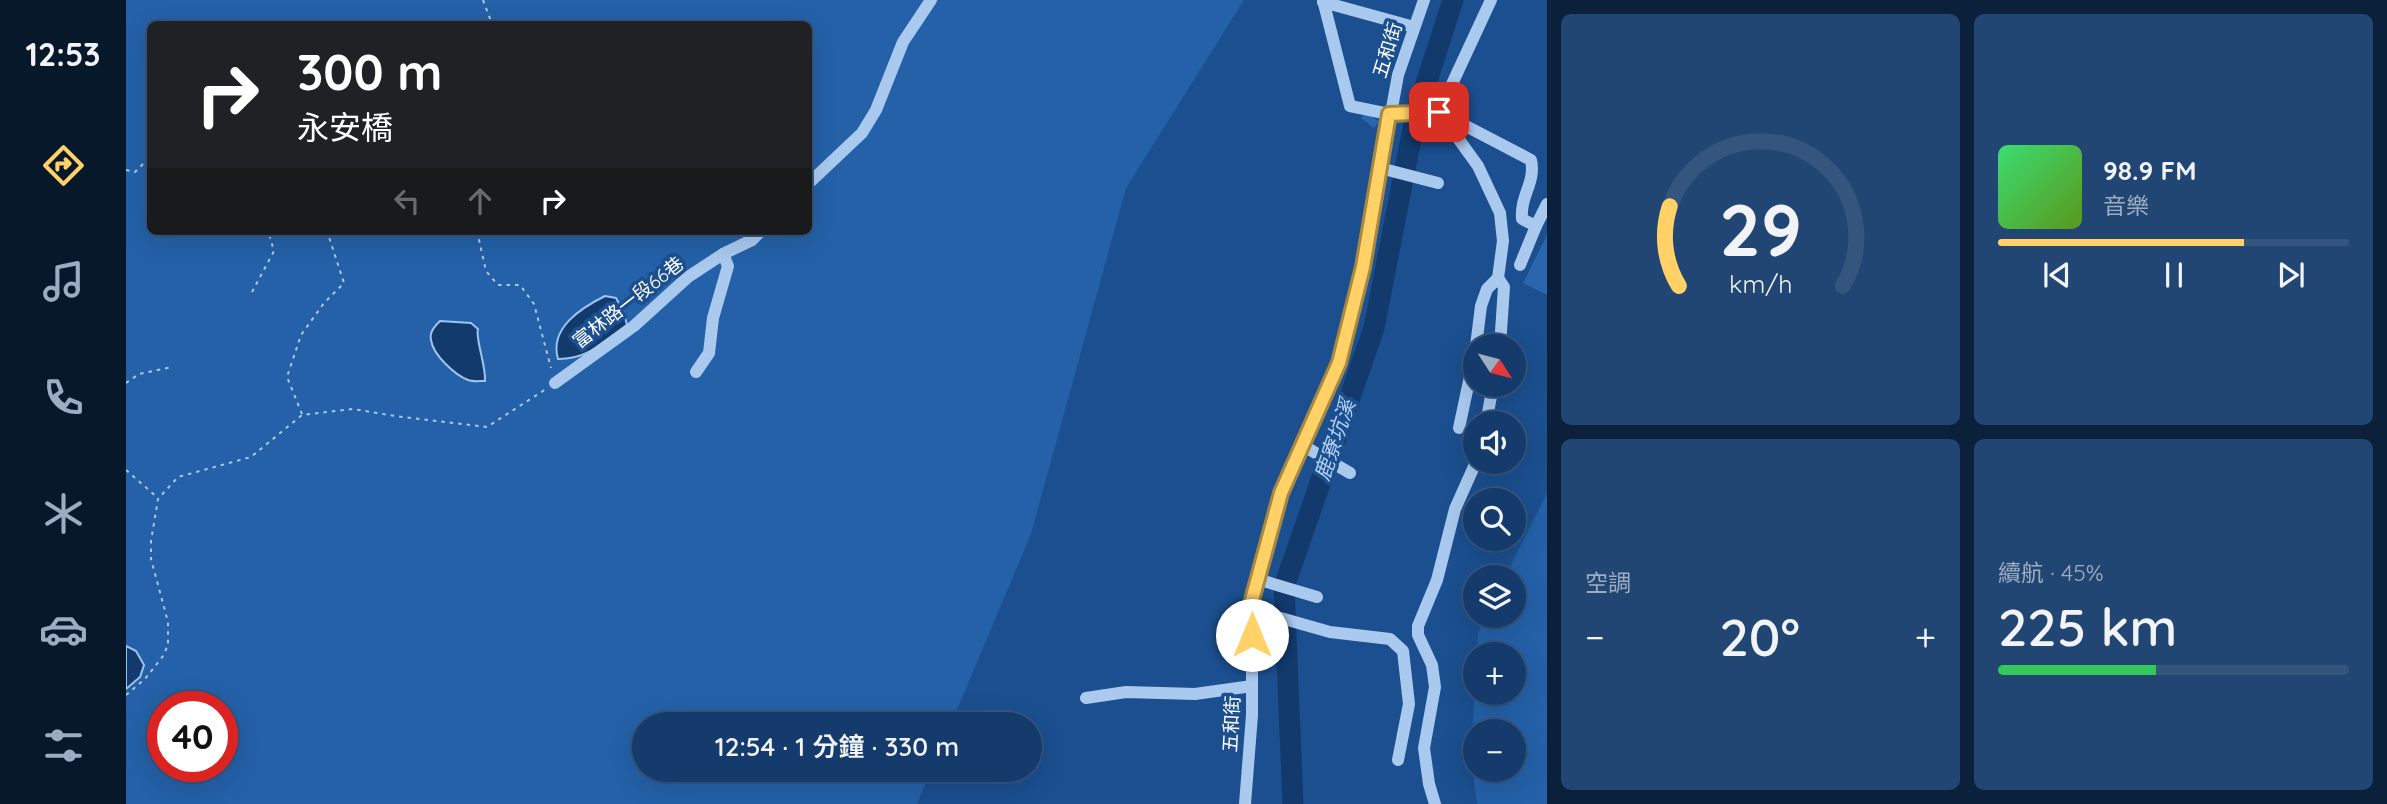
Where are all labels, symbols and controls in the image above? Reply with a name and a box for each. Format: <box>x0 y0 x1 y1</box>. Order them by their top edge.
street label: 五和街 <box>1367 19 1407 81</box>
text: 12:53 <box>25 34 101 74</box>
text: 300 m <box>297 41 442 102</box>
icon: right <box>182 49 273 140</box>
pin <box>1409 82 1469 142</box>
icon: arrive <box>1420 93 1458 131</box>
text: 永安橋 <box>297 107 393 147</box>
icon: directions <box>39 141 88 190</box>
text: 98.9 FM <box>2103 154 2196 187</box>
icon: left <box>388 182 426 220</box>
icon: ahead <box>461 182 499 220</box>
icon: right <box>534 182 572 220</box>
text: 29 <box>1719 183 1802 274</box>
text: 音樂 <box>2103 191 2149 220</box>
street label: 富林路一段66巷 <box>568 251 688 353</box>
icon: previous <box>2038 256 2076 294</box>
icon: pause <box>2155 256 2193 294</box>
icon: next <box>2272 256 2310 294</box>
icon: music <box>39 257 88 306</box>
text: km/h <box>1729 268 1792 299</box>
north arrow <box>1463 334 1526 397</box>
map controls <box>1463 334 1526 782</box>
icon: phone <box>39 373 88 422</box>
water label: 鹿寮坑溪 <box>1308 393 1361 484</box>
button: sound <box>1463 411 1526 474</box>
button: search <box>1463 488 1526 551</box>
icon: climate <box>39 489 88 538</box>
text: 續航 · 45% <box>1998 558 2104 587</box>
button: layers <box>1463 565 1526 628</box>
text: 空調 <box>1585 568 1631 597</box>
text: 225 km <box>1998 594 2177 659</box>
position arrow <box>1215 598 1289 672</box>
text: 20° <box>1719 604 1800 669</box>
icon: car <box>39 605 88 654</box>
text: − <box>1585 613 1605 661</box>
text: + <box>1915 613 1936 661</box>
button: + <box>1463 642 1526 705</box>
speed limit sign: 40 <box>147 691 238 782</box>
street label: 五和街 <box>1218 695 1244 753</box>
button: − <box>1463 719 1526 782</box>
icon: filters <box>39 721 88 770</box>
text: 12:54 · 1 分鐘 · 330 m <box>715 730 959 763</box>

